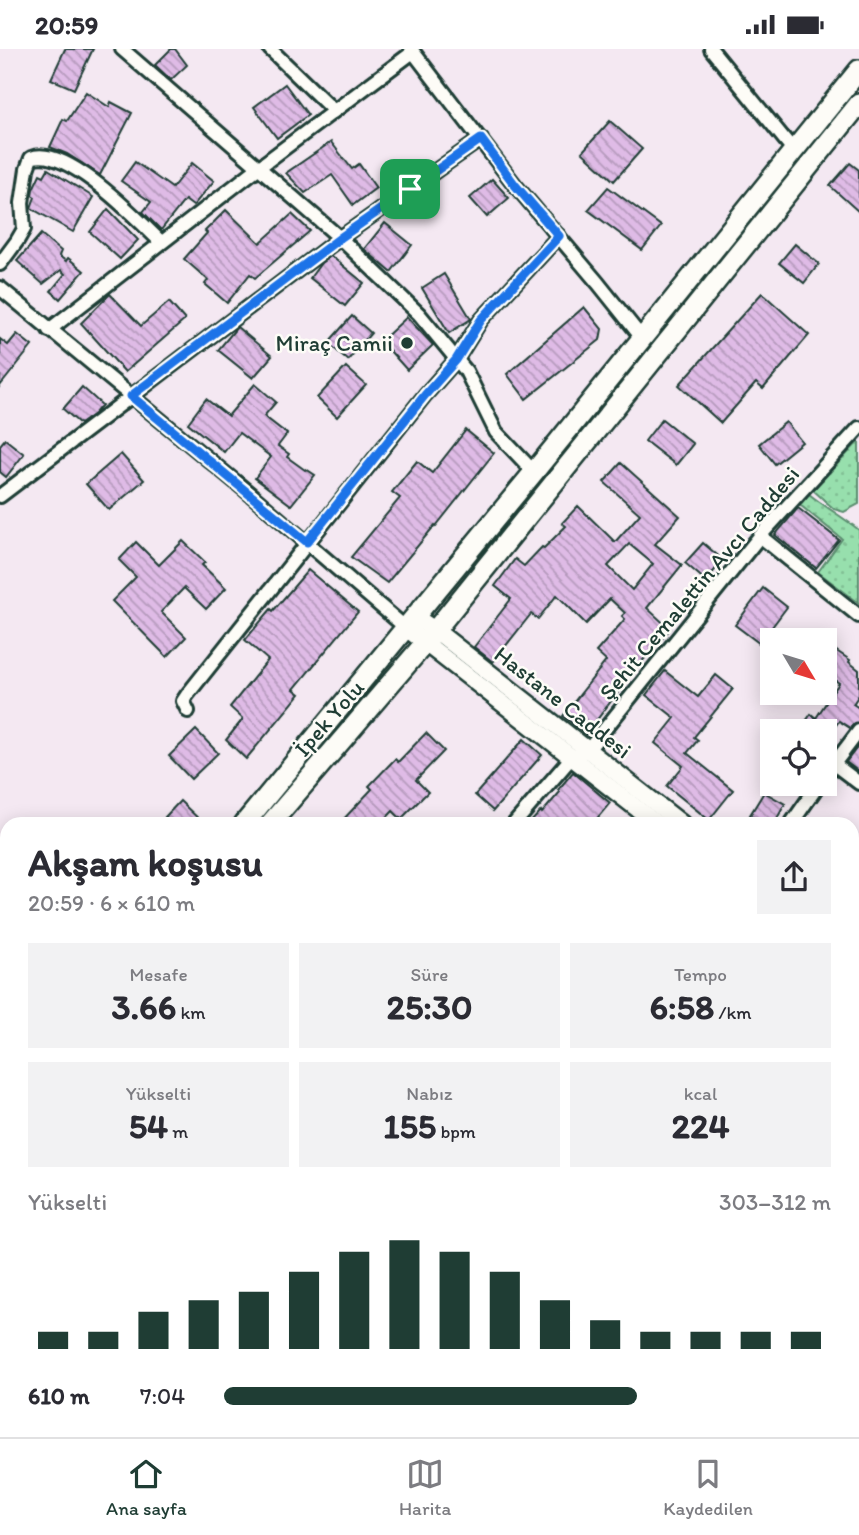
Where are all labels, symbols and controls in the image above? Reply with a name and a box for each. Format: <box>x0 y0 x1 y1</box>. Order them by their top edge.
text: 20:59 <box>35 9 98 41</box>
pin <box>380 159 440 219</box>
icon: arrive <box>391 170 429 208</box>
place label: Miraç Camii <box>276 329 393 357</box>
marker: Miraç Camii <box>399 335 415 351</box>
street label: Şehit Cemalettin Avcı Caddesi <box>593 460 805 706</box>
north arrow <box>760 628 836 705</box>
map controls <box>760 628 837 796</box>
street label: Hastane Caddesi <box>489 640 637 764</box>
street label: İpek Yolu <box>288 674 370 762</box>
button: locate <box>760 719 837 796</box>
text: Akşam koşusu <box>28 840 263 886</box>
button: share <box>757 840 831 914</box>
text: 20:59 · 6 × 610 m <box>28 889 195 917</box>
text: Mesafe <box>129 963 188 986</box>
text: Süre <box>411 963 448 986</box>
text: Tempo <box>674 963 727 986</box>
text: 3.66 <box>111 986 176 1028</box>
text: 25:30 <box>387 986 473 1028</box>
text: 6:58 <box>649 986 714 1028</box>
text: km <box>176 1001 206 1024</box>
text: /km <box>714 1001 752 1024</box>
text: Yükselti <box>126 1082 191 1105</box>
text: Nabız <box>406 1082 453 1105</box>
text: kcal <box>684 1082 717 1105</box>
text: 54 <box>129 1105 168 1147</box>
text: 155 <box>383 1105 436 1147</box>
text: 224 <box>672 1105 729 1147</box>
text: m <box>168 1120 188 1143</box>
text: bpm <box>436 1120 476 1143</box>
text: Yükselti <box>28 1188 107 1216</box>
text: 303–312 m <box>719 1188 831 1216</box>
text: 610 m <box>28 1382 90 1410</box>
text: 7:04 <box>140 1382 185 1410</box>
tab: Ana sayfa <box>106 1455 187 1520</box>
tab: Harita <box>399 1455 451 1520</box>
tab: Kaydedilen <box>663 1455 753 1520</box>

